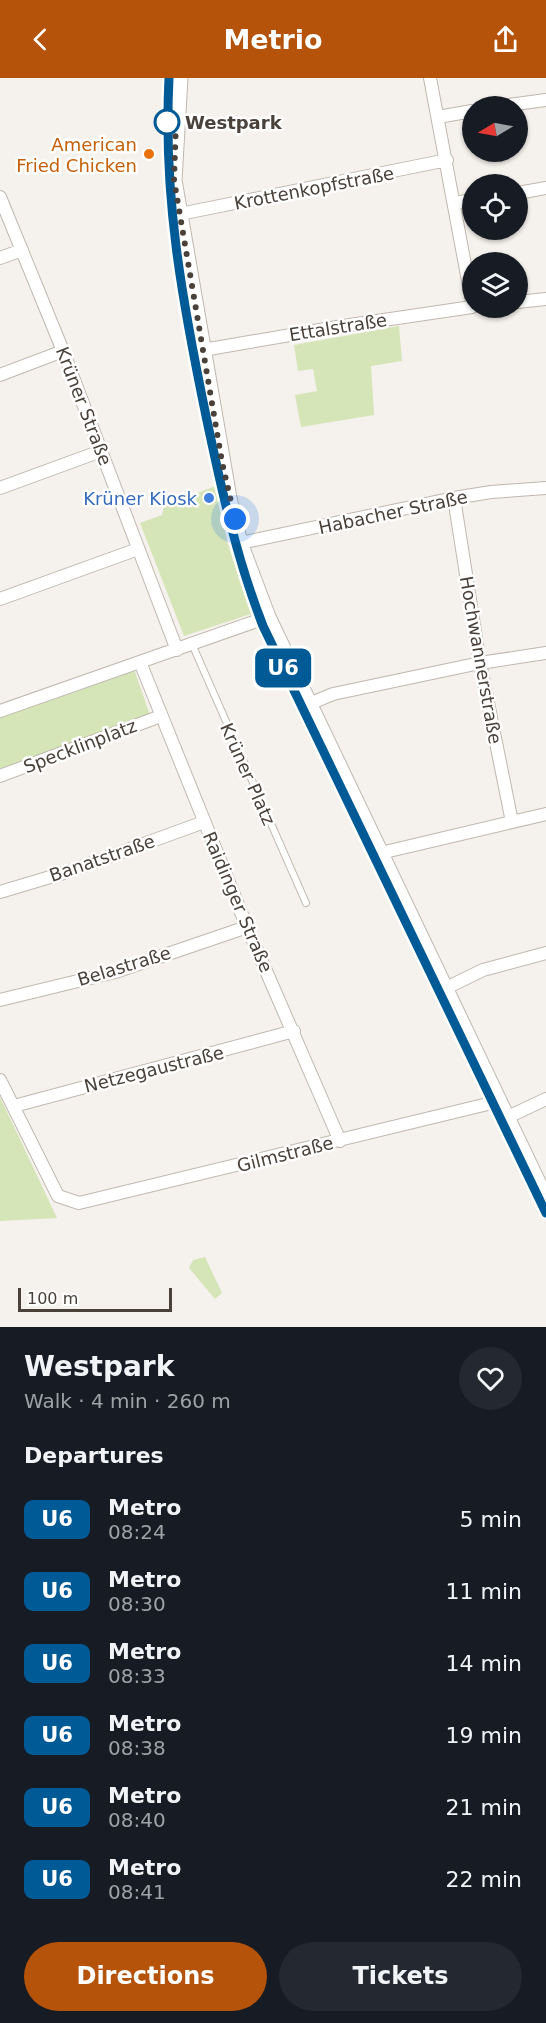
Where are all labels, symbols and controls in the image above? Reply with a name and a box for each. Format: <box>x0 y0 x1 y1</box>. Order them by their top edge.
icon: back <box>24 23 57 56</box>
icon: share <box>489 23 522 56</box>
text: Metrio <box>223 24 323 55</box>
north arrow <box>462 96 528 162</box>
map controls <box>462 96 528 318</box>
marker: Westpark <box>154 109 180 135</box>
place label: Westpark <box>185 112 283 133</box>
place label: American Fried Chicken <box>16 134 137 176</box>
marker: American Fried Chicken <box>142 147 156 161</box>
street label: Krottenkopfstraße <box>232 162 396 214</box>
button: locate <box>462 174 528 240</box>
button: layers <box>462 252 528 318</box>
street label: Ettalstraße <box>288 309 388 345</box>
street label: Krüner Straße <box>52 344 116 468</box>
street label: Habacher Straße <box>317 486 469 538</box>
place label: Krüner Kiosk <box>83 488 198 509</box>
marker: Krüner Kiosk <box>202 491 216 505</box>
your location <box>220 504 250 534</box>
street label: Hochwannerstraße <box>456 574 506 746</box>
line badge: U6 <box>256 648 310 688</box>
text: U6 <box>267 656 299 680</box>
street label: Specklinplatz <box>20 715 140 777</box>
street label: Krüner Platz <box>216 720 280 828</box>
street label: Raidinger Straße <box>199 828 277 976</box>
street label: Banatstraße <box>47 830 157 886</box>
street label: Belastraße <box>75 942 173 990</box>
street label: Netzegaustraße <box>82 1041 226 1097</box>
street label: Gilmstraße <box>235 1132 335 1176</box>
scale bar <box>18 1285 172 1312</box>
text: 100 m <box>27 1289 78 1308</box>
button: heart <box>459 1347 522 1410</box>
text: Westpark <box>24 1350 174 1383</box>
text: Walk · 4 min · 260 m <box>24 1389 231 1413</box>
text: Departures <box>24 1443 164 1468</box>
text: Metro <box>108 1495 181 1520</box>
text: U6 <box>41 1507 73 1531</box>
text: 5 min <box>460 1507 522 1532</box>
text: 08:24 <box>108 1520 166 1544</box>
text: Metro <box>108 1567 181 1592</box>
text: U6 <box>41 1579 73 1603</box>
text: 11 min <box>446 1579 522 1604</box>
text: 08:30 <box>108 1592 166 1616</box>
text: Metro <box>108 1639 181 1664</box>
text: U6 <box>41 1651 73 1675</box>
text: 14 min <box>446 1651 522 1676</box>
text: 08:33 <box>108 1664 166 1688</box>
text: Metro <box>108 1711 181 1736</box>
text: U6 <box>41 1723 73 1747</box>
text: 19 min <box>446 1723 522 1748</box>
text: 08:38 <box>108 1736 166 1760</box>
text: Metro <box>108 1783 181 1808</box>
text: U6 <box>41 1795 73 1819</box>
text: 21 min <box>446 1795 522 1820</box>
text: 08:40 <box>108 1808 166 1832</box>
text: Metro <box>108 1855 181 1880</box>
text: U6 <box>41 1867 73 1891</box>
text: 22 min <box>446 1867 522 1892</box>
text: 08:41 <box>108 1880 166 1904</box>
button: Directions <box>24 1942 267 2011</box>
button: Tickets <box>279 1942 522 2011</box>

